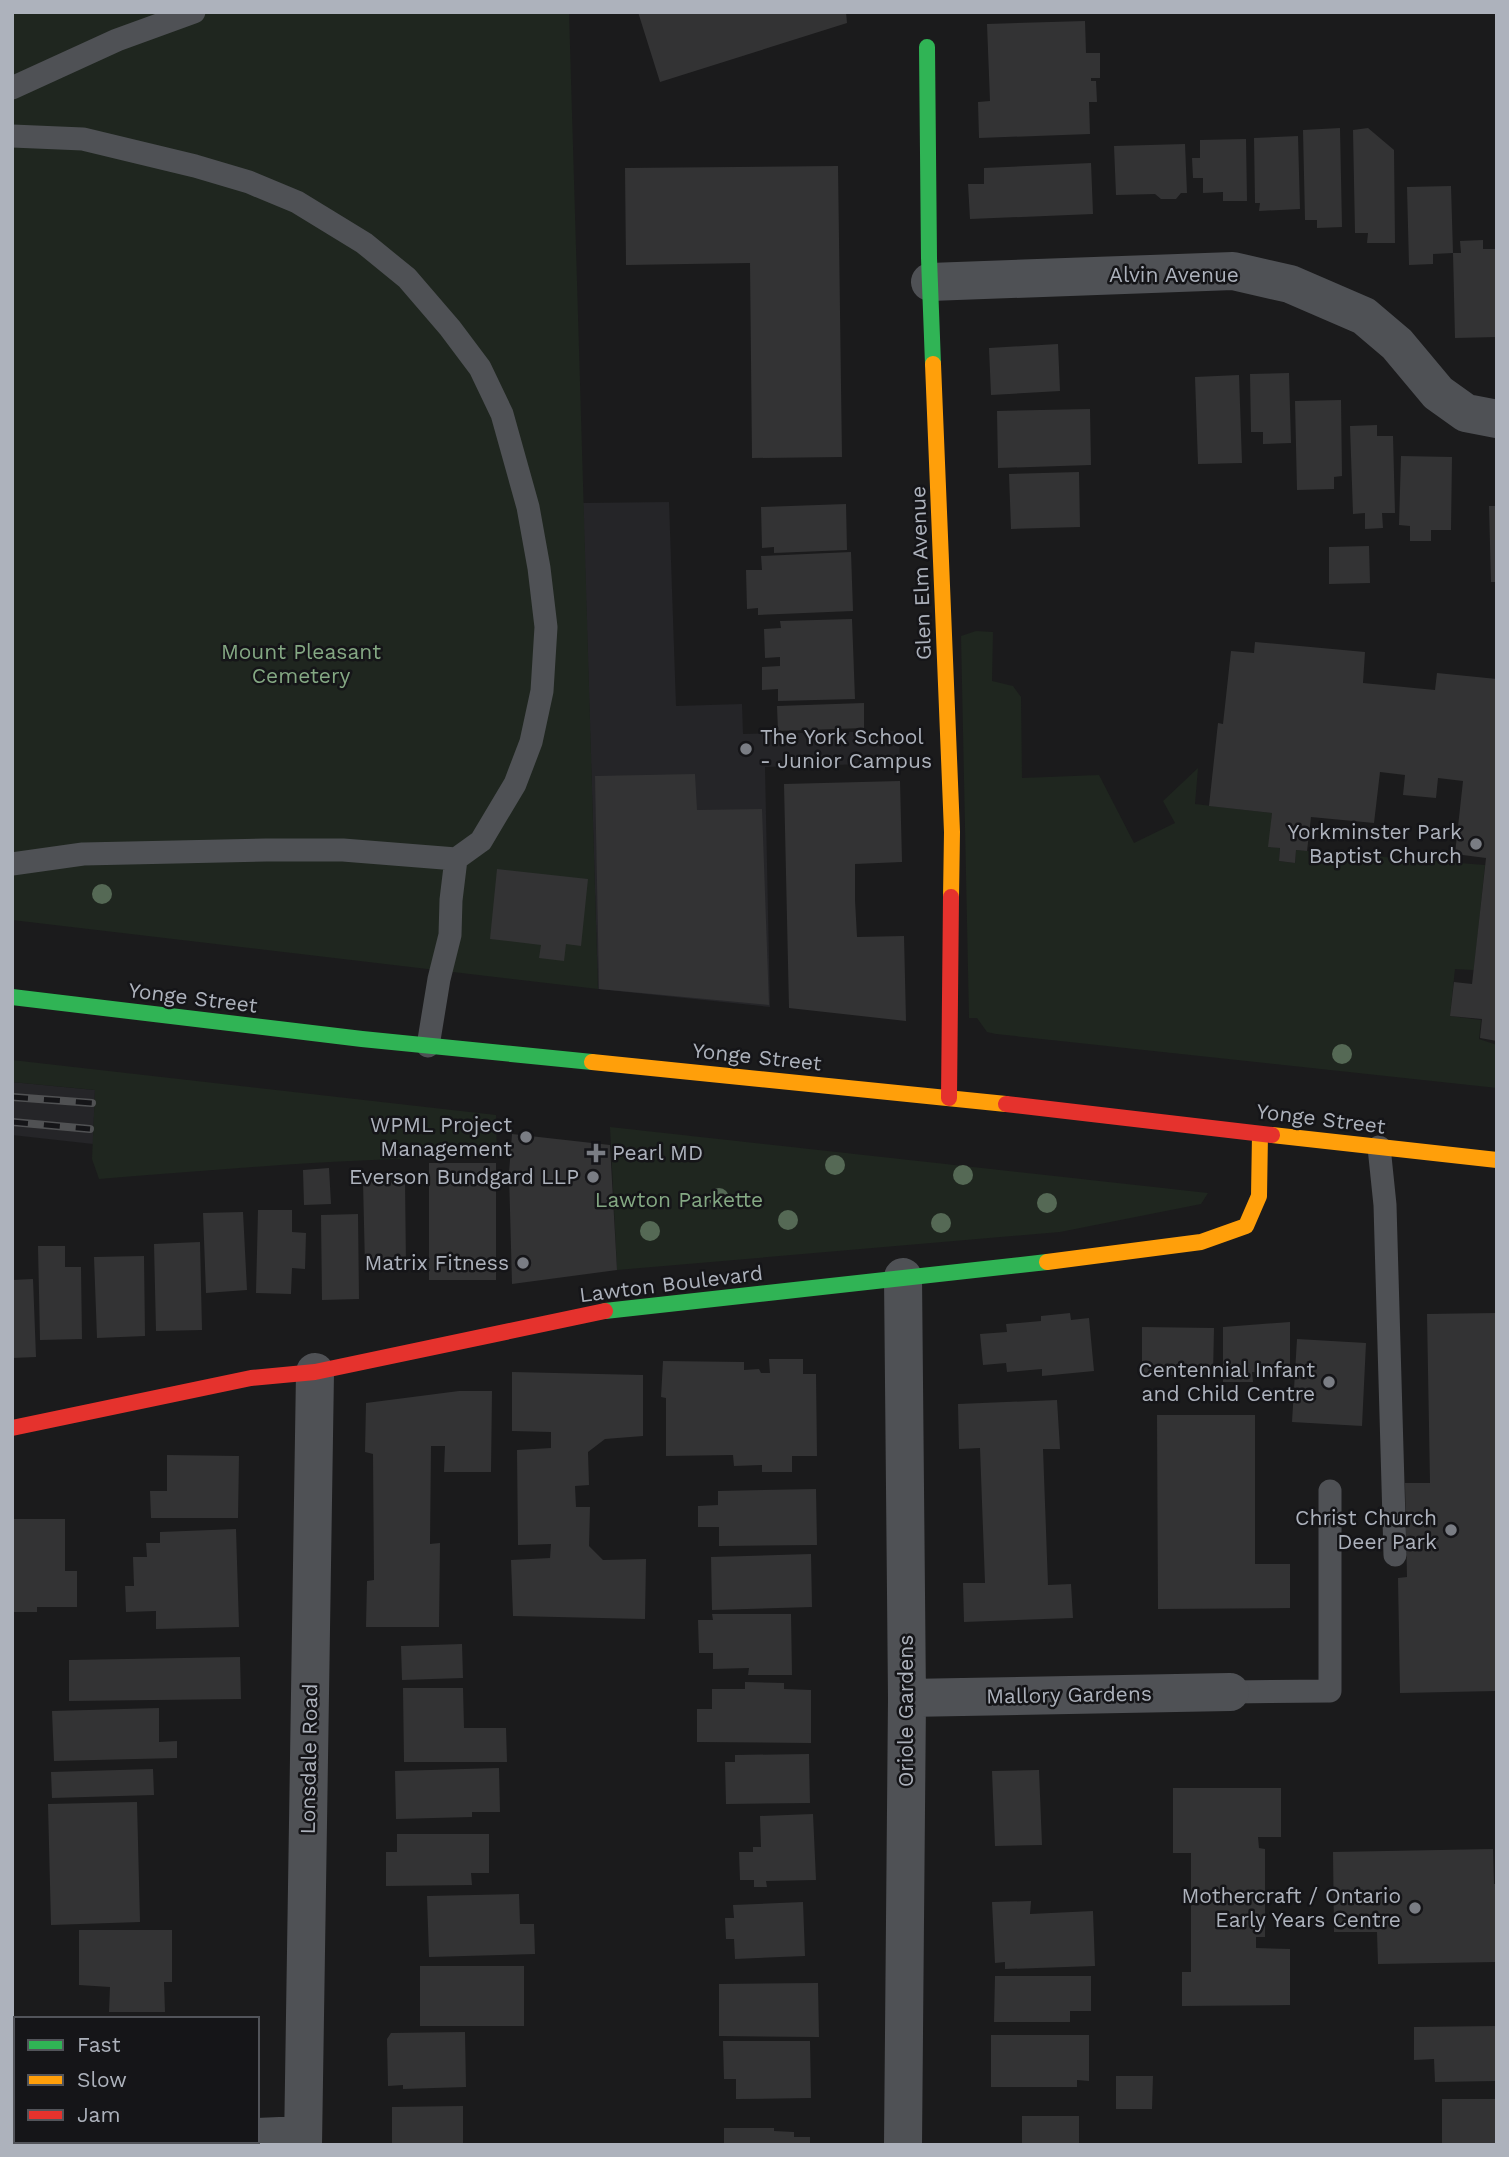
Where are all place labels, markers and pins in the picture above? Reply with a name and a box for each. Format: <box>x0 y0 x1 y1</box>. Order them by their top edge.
place label: The York School - Junior Campus <box>760 724 932 773</box>
marker: The York School - Junior Campus <box>738 741 754 757</box>
place label: Yorkminster Park Baptist Church <box>1287 819 1462 868</box>
marker: Yorkminster Park Baptist Church <box>1468 836 1484 852</box>
place label: WPML Project Management <box>370 1112 512 1161</box>
marker: WPML Project Management <box>518 1129 534 1145</box>
place label: Pearl MD <box>612 1140 703 1165</box>
marker: Pearl MD <box>586 1143 606 1163</box>
place label: Everson Bundgard LLP <box>349 1164 579 1189</box>
marker: Everson Bundgard LLP <box>585 1169 601 1185</box>
place label: Matrix Fitness <box>364 1250 509 1275</box>
marker: Matrix Fitness <box>515 1255 531 1271</box>
place label: Centennial Infant and Child Centre <box>1138 1357 1315 1406</box>
marker: Centennial Infant and Child Centre <box>1321 1374 1337 1390</box>
place label: Christ Church Deer Park <box>1295 1505 1437 1554</box>
marker: Christ Church Deer Park <box>1443 1522 1459 1538</box>
place label: Mothercraft / Ontario Early Years Centre <box>1181 1883 1401 1932</box>
marker: Mothercraft / Ontario Early Years Centre <box>1407 1900 1423 1916</box>

